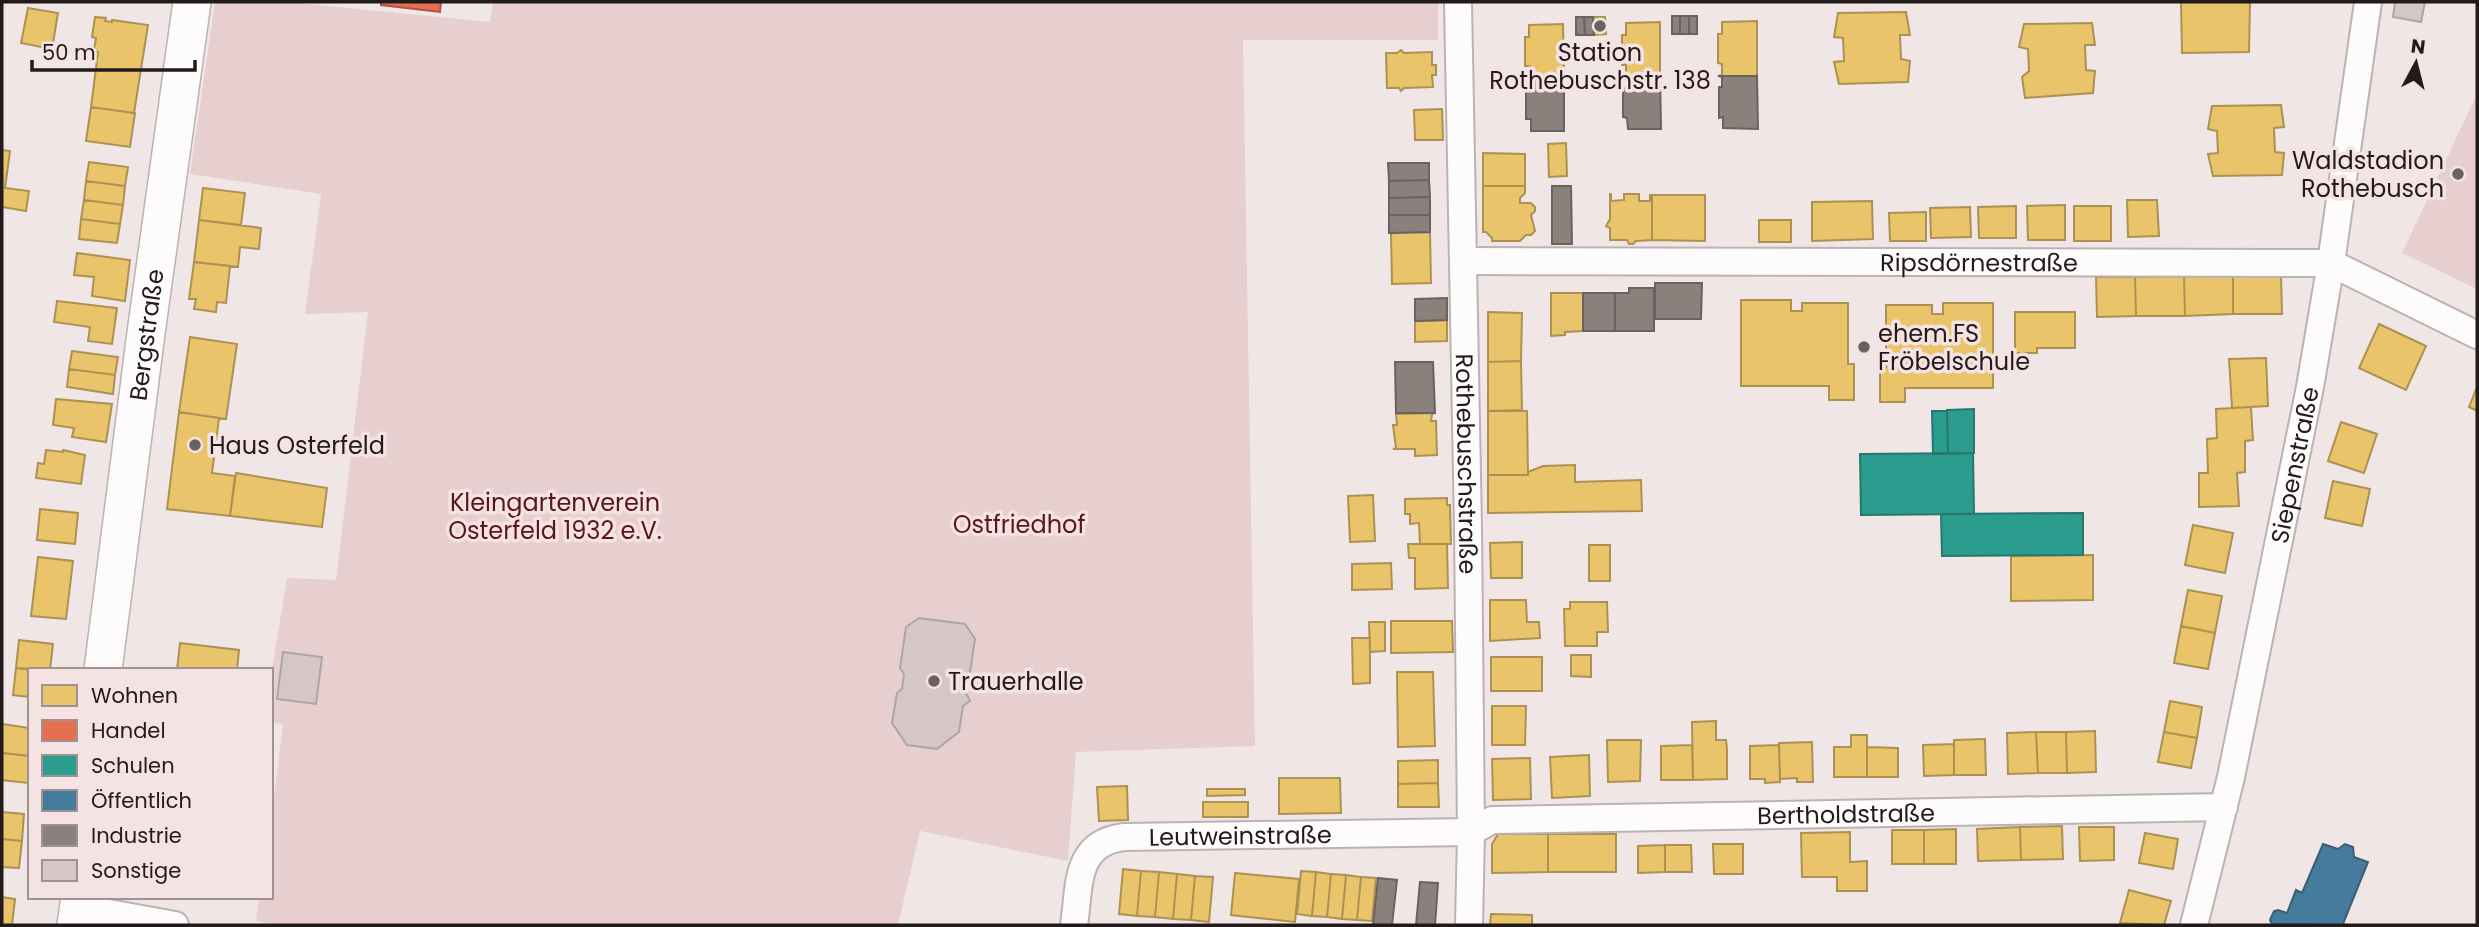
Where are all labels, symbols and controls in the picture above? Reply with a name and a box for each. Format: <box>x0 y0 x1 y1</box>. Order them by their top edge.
marker: Station Rothebuschstr. 138 <box>1592 18 1608 34</box>
scale bar <box>32 28 194 72</box>
north arrow <box>2381 28 2451 98</box>
text: N <box>2409 32 2427 61</box>
place label: Station Rothebuschstr. 138 <box>1489 36 1711 97</box>
text: 50 m <box>42 38 96 67</box>
place label: Waldstadion Rothebusch <box>2292 144 2444 205</box>
marker: Waldstadion Rothebusch <box>2450 166 2466 182</box>
street label: Ripsdörnestraße <box>1880 245 2078 279</box>
street label: Bergstraße <box>121 267 171 403</box>
place label: ehem.FS Fröbelschule <box>1878 317 2030 378</box>
marker: ehem.FS Fröbelschule <box>1856 339 1872 355</box>
street label: Rothebuschstraße <box>1448 353 1485 574</box>
street label: Siepenstraße <box>2262 384 2326 546</box>
place label: Haus Osterfeld <box>209 429 385 462</box>
marker: Haus Osterfeld <box>187 437 203 453</box>
park label: Kleingartenverein Osterfeld 1932 e.V. <box>448 486 662 547</box>
park label: Ostfriedhof <box>953 508 1085 541</box>
place label: Trauerhalle <box>948 665 1084 698</box>
legend <box>28 668 273 899</box>
marker: Trauerhalle <box>926 673 942 689</box>
text: Wohnen <box>91 681 178 710</box>
text: Handel <box>91 716 166 745</box>
text: Schulen <box>91 751 175 780</box>
text: Öffentlich <box>91 786 192 815</box>
street label: Bertholdstraße <box>1757 796 1935 832</box>
street label: Leutweinstraße <box>1149 818 1332 853</box>
text: Industrie <box>91 821 182 850</box>
text: Sonstige <box>91 856 181 885</box>

